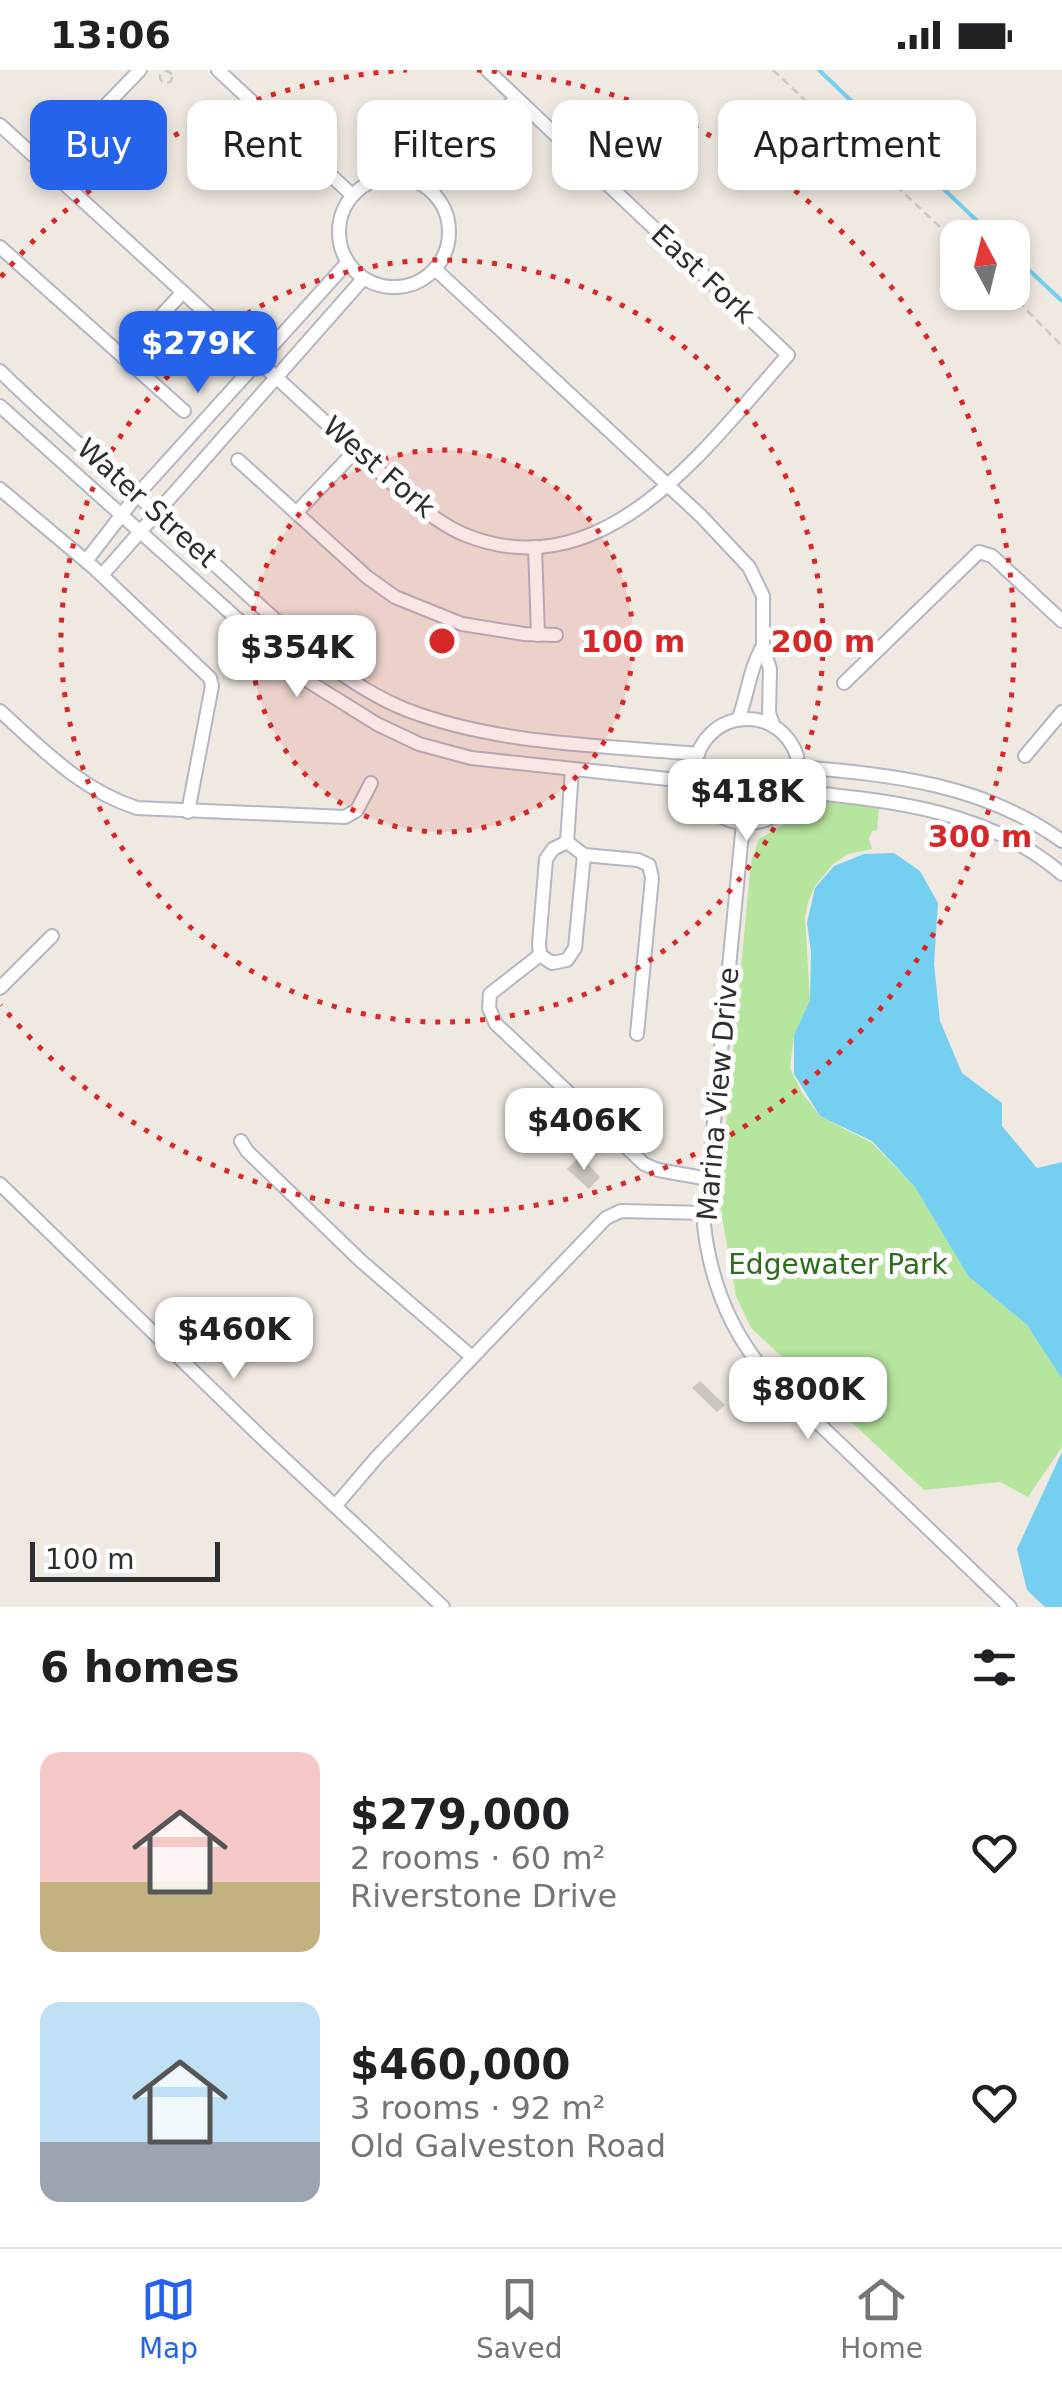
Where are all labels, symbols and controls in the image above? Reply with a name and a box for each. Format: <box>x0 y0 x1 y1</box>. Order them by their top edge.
text: 13:06 <box>50 13 171 57</box>
chip: Buy <box>30 100 167 190</box>
chip: Rent <box>187 100 337 190</box>
chip: Filters <box>357 100 532 190</box>
chip: New <box>552 100 698 190</box>
chip: Apartment <box>718 100 976 190</box>
street label: East Fork <box>644 218 762 331</box>
north arrow <box>940 220 1030 310</box>
map controls <box>940 220 1030 310</box>
pin: $279K <box>128 311 268 396</box>
text: $279K <box>141 324 255 362</box>
street label: West Fork <box>316 409 442 525</box>
street label: Water Street <box>70 432 224 574</box>
pin: $354K <box>227 615 367 700</box>
centre of rings <box>424 623 460 659</box>
text: 100 m <box>581 624 685 659</box>
text: 200 m <box>771 624 875 659</box>
text: $354K <box>240 628 354 666</box>
pin: $418K <box>677 759 817 844</box>
text: $418K <box>690 772 804 810</box>
text: 300 m <box>928 819 1032 854</box>
street label: Marina View Drive <box>690 966 746 1222</box>
pin: $406K <box>514 1088 654 1173</box>
text: $406K <box>527 1101 641 1139</box>
park label: Edgewater Park <box>728 1248 949 1281</box>
pin: $460K <box>164 1297 304 1382</box>
text: $460K <box>177 1310 291 1348</box>
pin: $800K <box>738 1357 878 1442</box>
text: $800K <box>751 1370 865 1408</box>
scale bar <box>30 1537 220 1582</box>
text: 100 m <box>45 1543 135 1576</box>
icon: filters <box>967 1640 1022 1695</box>
text: 6 homes <box>40 1643 240 1692</box>
text: $279,000 <box>350 1790 571 1839</box>
icon: home <box>120 1792 240 1912</box>
icon: heart <box>967 1825 1022 1880</box>
text: 2 rooms · 60 m² <box>350 1839 605 1877</box>
text: Riverstone Drive <box>350 1877 617 1915</box>
text: $460,000 <box>350 2040 571 2089</box>
icon: home <box>120 2042 240 2162</box>
icon: heart <box>967 2075 1022 2130</box>
text: 3 rooms · 92 m² <box>350 2089 605 2127</box>
text: Old Galveston Road <box>350 2127 666 2165</box>
tab: Map <box>139 2272 198 2365</box>
tab: Saved <box>476 2272 562 2365</box>
tab: Home <box>840 2272 923 2365</box>

